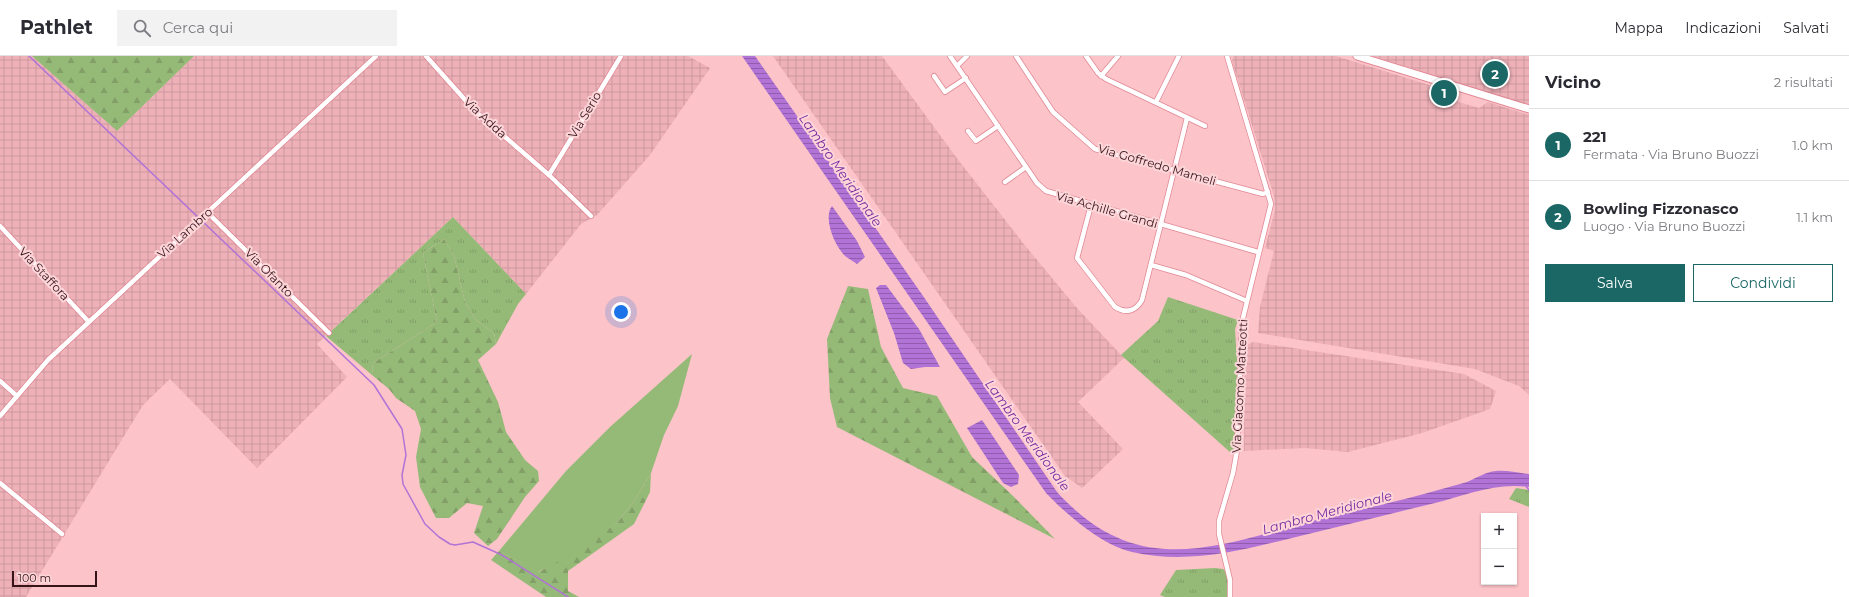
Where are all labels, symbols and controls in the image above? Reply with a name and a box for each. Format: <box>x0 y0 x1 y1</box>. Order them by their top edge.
search box <box>117 10 397 46</box>
text: Pathlet <box>20 16 93 39</box>
icon: search <box>131 17 153 39</box>
text: Cerca qui <box>163 18 233 37</box>
text: Mappa <box>1614 19 1663 37</box>
text: Indicazioni <box>1685 19 1761 37</box>
text: Salvati <box>1783 19 1829 37</box>
pin: 2 <box>1482 59 1508 89</box>
text: Vicino <box>1545 72 1601 92</box>
text: 2 risultati <box>1774 74 1833 90</box>
pin: 1 <box>1431 78 1457 108</box>
street label: Via Serio <box>565 89 604 141</box>
street label: Via Adda <box>461 94 510 141</box>
water label: Lambro Meridionale <box>796 111 886 230</box>
text: 221 <box>1583 127 1607 146</box>
text: 1 <box>1555 137 1561 153</box>
text: 1.0 km <box>1792 137 1833 153</box>
street label: Via Goffredo Mameli <box>1096 140 1218 189</box>
text: Fermata · Via Bruno Buozzi <box>1583 146 1759 162</box>
street label: Via Achille Grandi <box>1055 188 1160 231</box>
text: Bowling Fizzonasco <box>1583 199 1739 218</box>
street label: Via Lambro <box>154 204 215 261</box>
text: 2 <box>1554 209 1562 225</box>
text: 1.1 km <box>1796 209 1833 225</box>
text: Luogo · Via Bruno Buozzi <box>1583 218 1745 234</box>
street label: Via Staffora <box>16 244 73 304</box>
street label: Via Ofanto <box>242 245 297 300</box>
button: Salva <box>1545 264 1685 302</box>
button: Condividi <box>1693 264 1833 302</box>
your location <box>611 302 631 322</box>
street label: Via Giacomo Matteotti <box>1228 319 1251 453</box>
water label: Lambro Meridionale <box>982 376 1074 494</box>
water label: Lambro Meridionale <box>1260 487 1394 537</box>
map controls <box>1481 513 1517 585</box>
button: + <box>1481 513 1517 549</box>
button: − <box>1481 549 1517 585</box>
scale bar <box>12 569 97 588</box>
text: 100 m <box>18 571 51 585</box>

